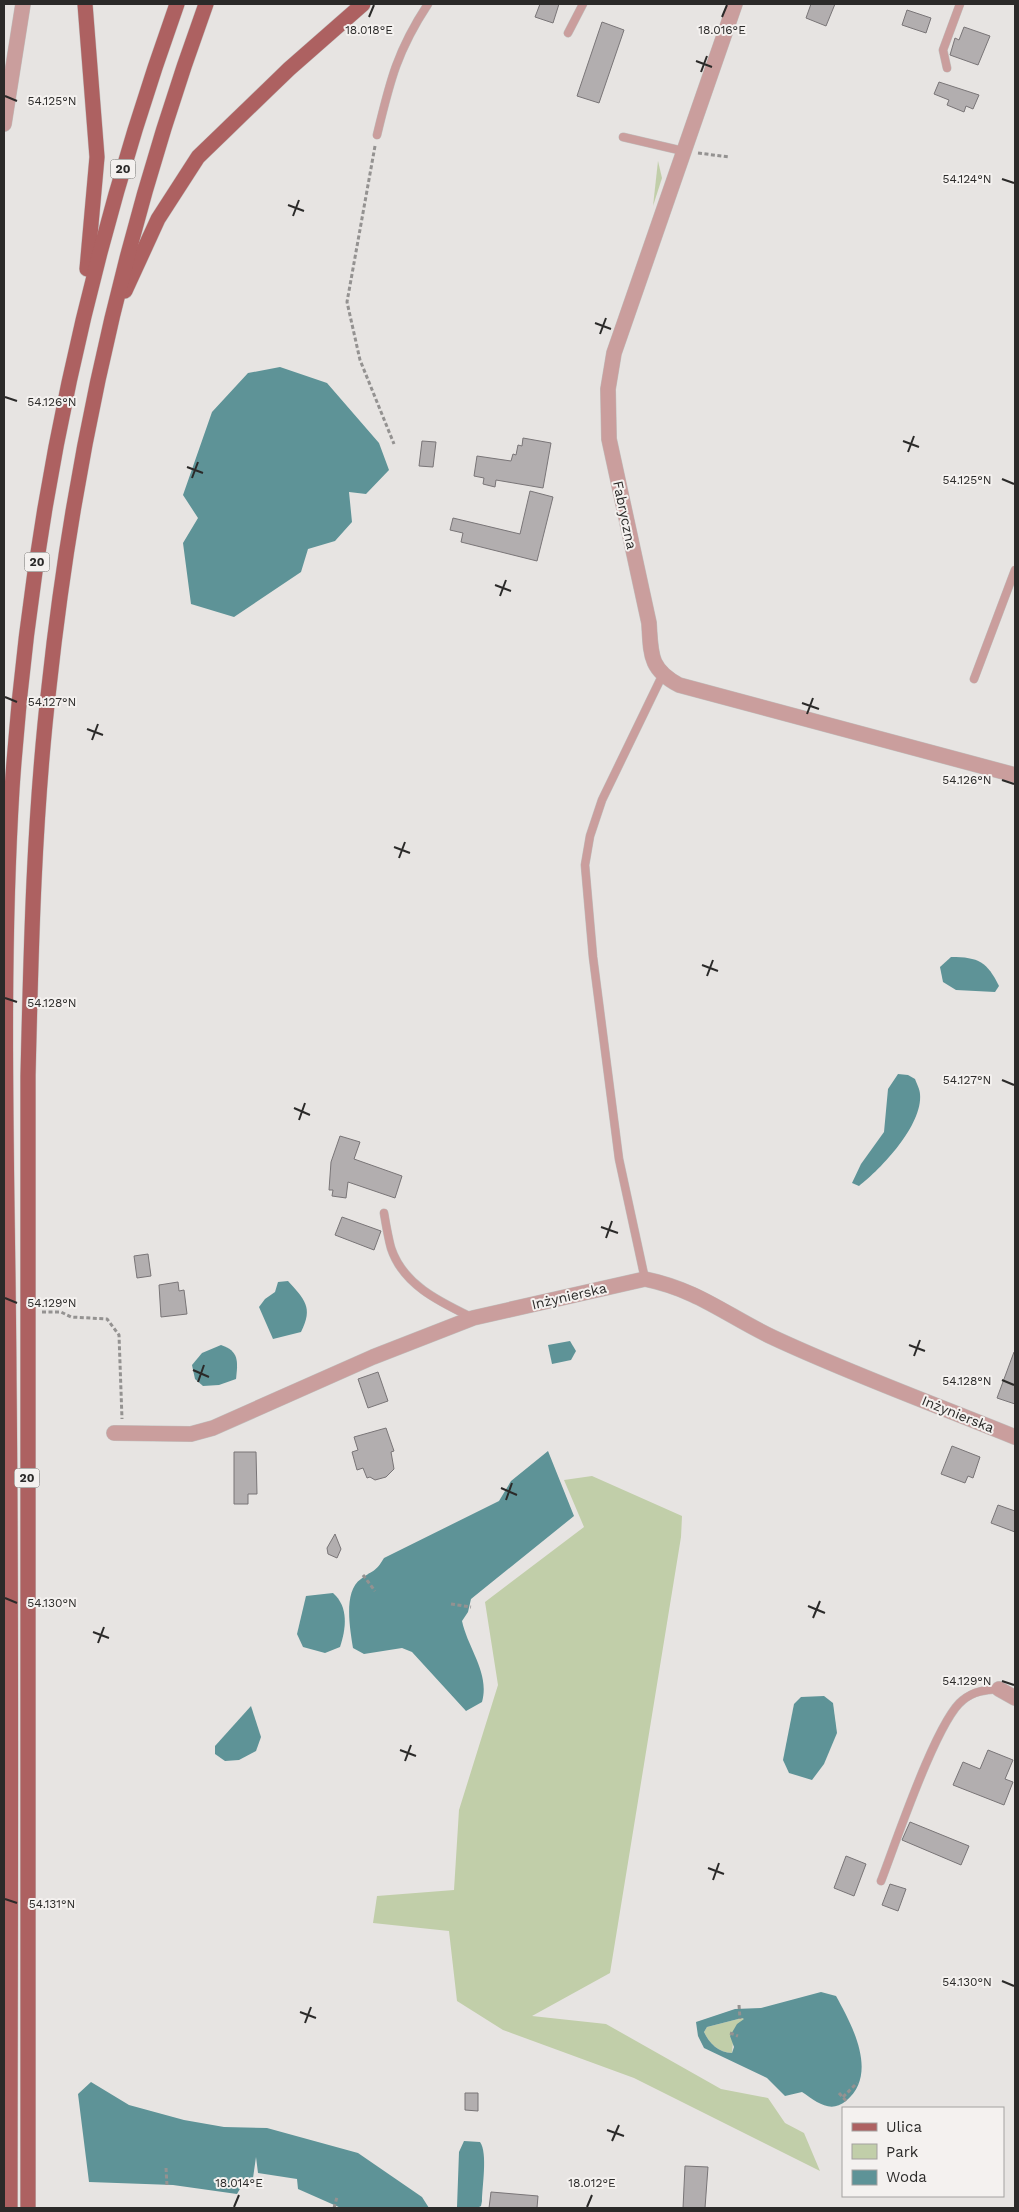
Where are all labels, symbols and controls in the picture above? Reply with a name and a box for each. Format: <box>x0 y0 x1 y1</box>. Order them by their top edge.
text: 18.018°E <box>345 23 393 37</box>
text: 18.016°E <box>698 23 746 37</box>
text: 54.125°N <box>28 94 76 108</box>
road number: 20 <box>110 160 136 178</box>
text: 54.124°N <box>943 172 991 186</box>
text: 54.126°N <box>27 395 77 409</box>
text: 54.125°N <box>943 473 991 487</box>
street label: Fabryczna <box>610 479 640 551</box>
road number: 20 <box>24 552 50 572</box>
text: 54.127°N <box>28 695 76 709</box>
text: 54.126°N <box>942 773 992 787</box>
text: 54.128°N <box>27 996 77 1010</box>
text: 54.127°N <box>943 1073 991 1087</box>
street label: Inżynierska <box>530 1280 608 1312</box>
text: 54.129°N <box>27 1296 77 1310</box>
text: 54.128°N <box>942 1374 992 1388</box>
street label: Inżynierska <box>920 1392 996 1436</box>
road number: 20 <box>15 1469 40 1488</box>
text: 54.130°N <box>27 1596 77 1610</box>
text: 54.129°N <box>942 1674 992 1688</box>
text: 54.131°N <box>29 1897 75 1911</box>
text: 54.130°N <box>942 1975 992 1989</box>
legend <box>842 2107 1004 2197</box>
text: Ulica <box>886 2118 923 2136</box>
text: Park <box>886 2143 919 2161</box>
text: Woda <box>886 2168 927 2186</box>
text: 18.014°E <box>215 2176 263 2190</box>
text: 18.012°E <box>568 2176 616 2190</box>

